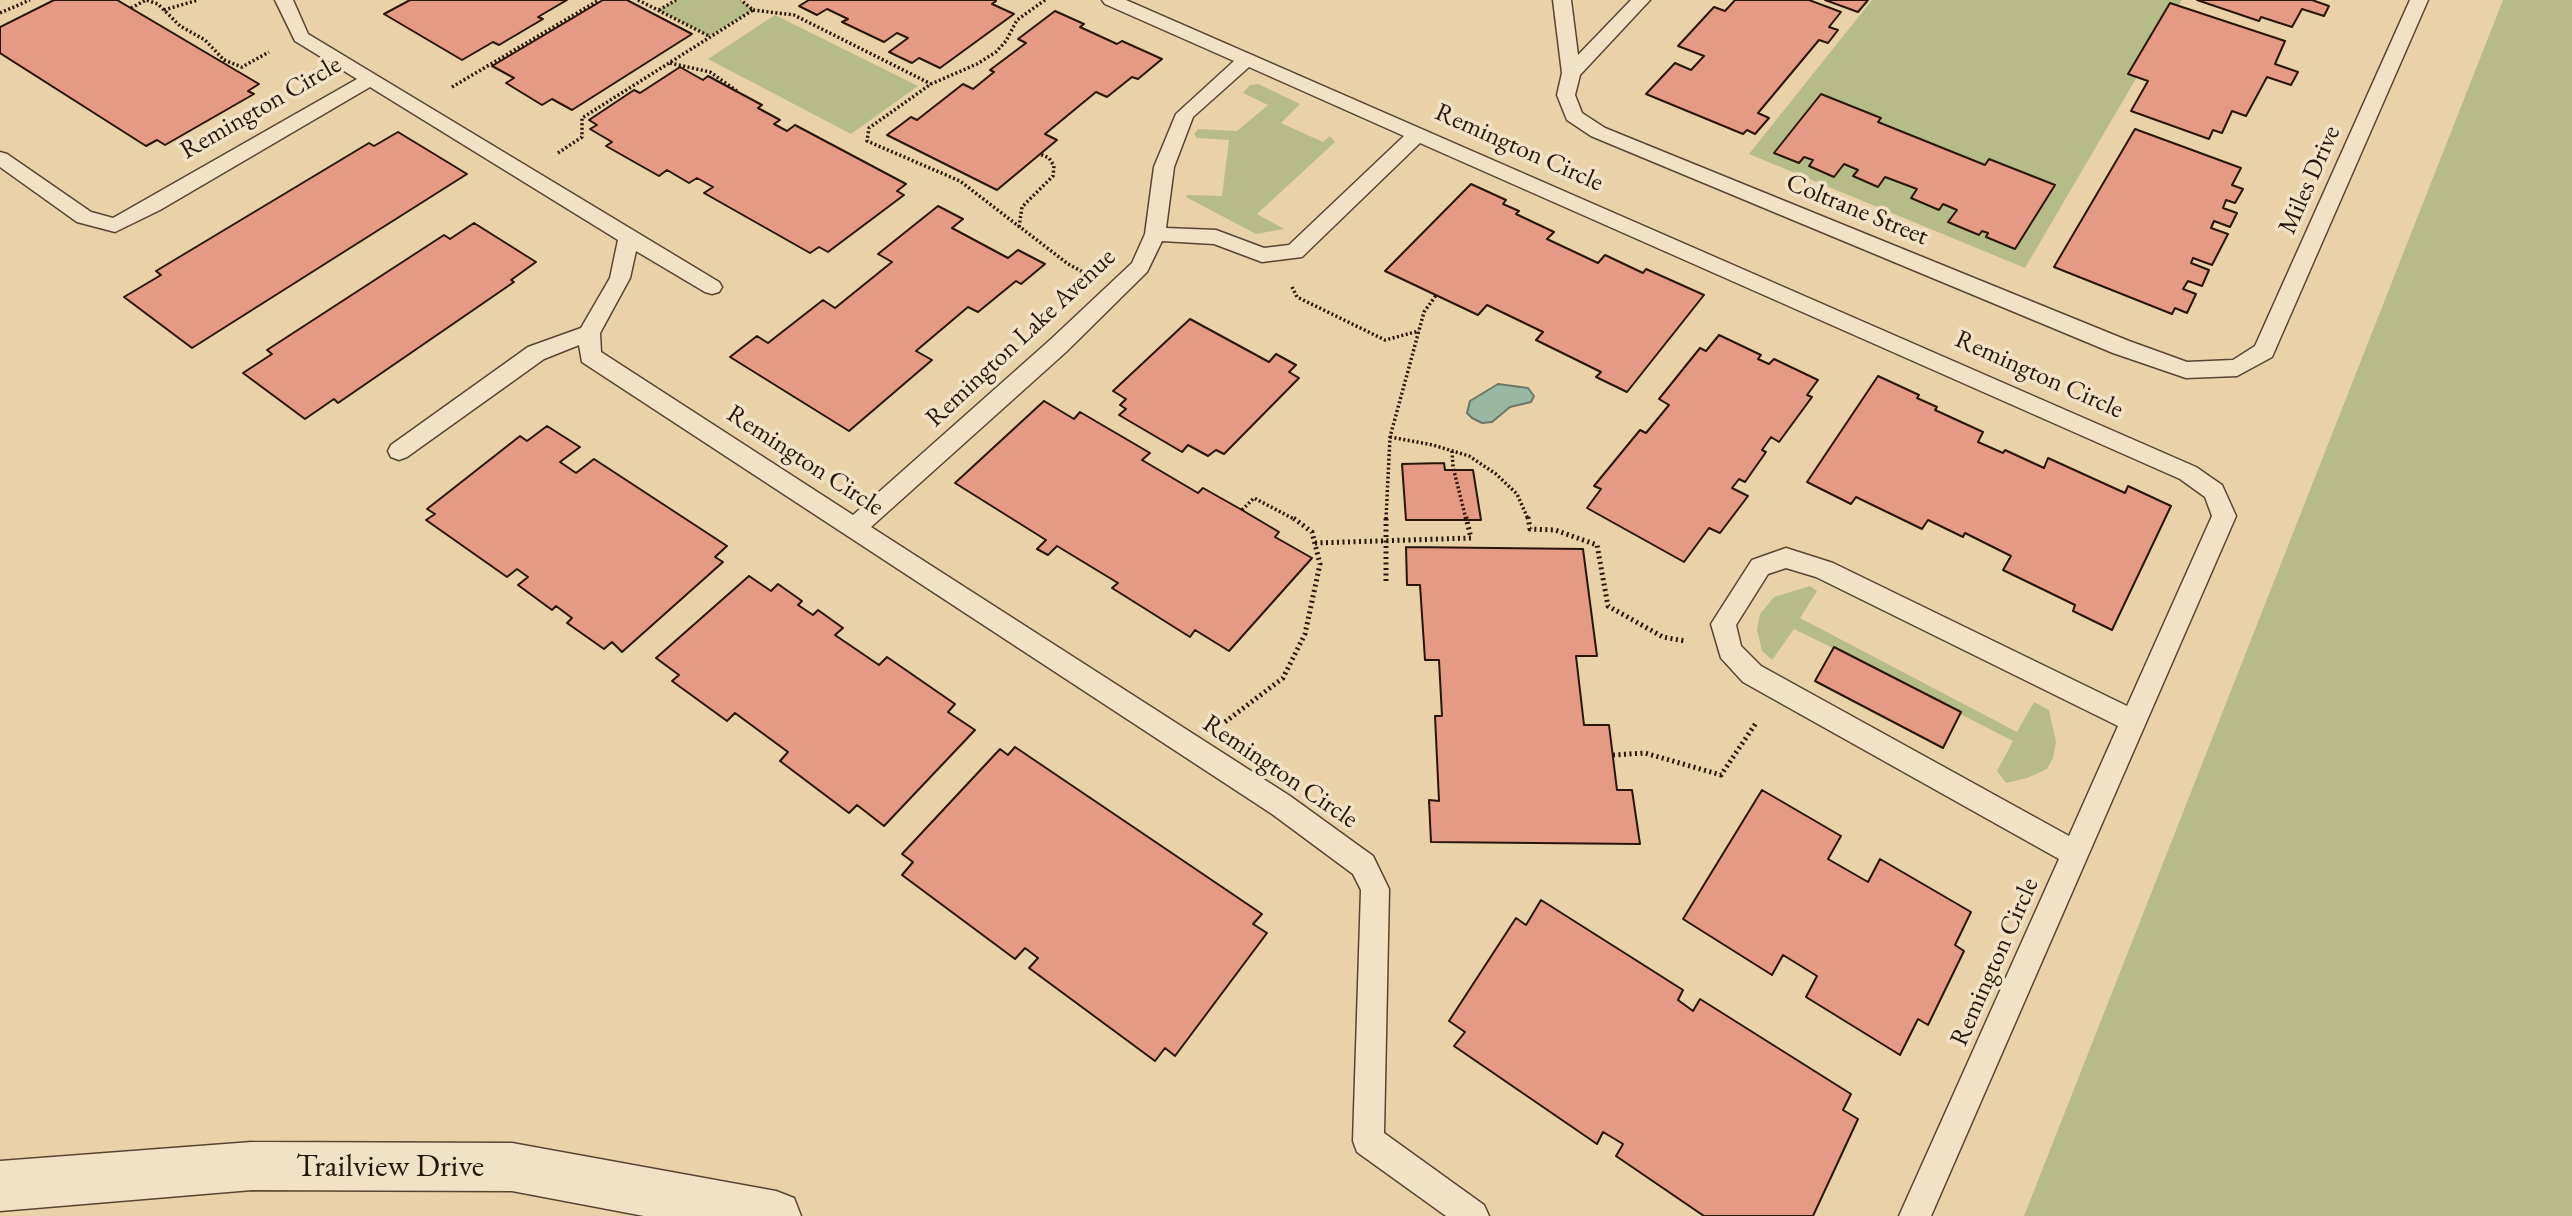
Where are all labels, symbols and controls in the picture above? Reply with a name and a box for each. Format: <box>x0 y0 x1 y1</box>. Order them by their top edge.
street label: Remington Circle <box>175 49 347 167</box>
street label: Remington Circle <box>1430 97 1608 199</box>
street label: Miles Drive <box>2272 121 2348 239</box>
street label: Coltrane Street <box>1781 167 1933 253</box>
street label: Remington Lake Avenue <box>920 242 1122 434</box>
street label: Remington Circle <box>1950 324 2128 426</box>
street label: Remington Circle <box>721 399 889 523</box>
street label: Remington Circle <box>1196 709 1364 835</box>
street label: Remington Circle <box>1944 873 2046 1051</box>
street label: Trailview Drive <box>296 1148 484 1186</box>

